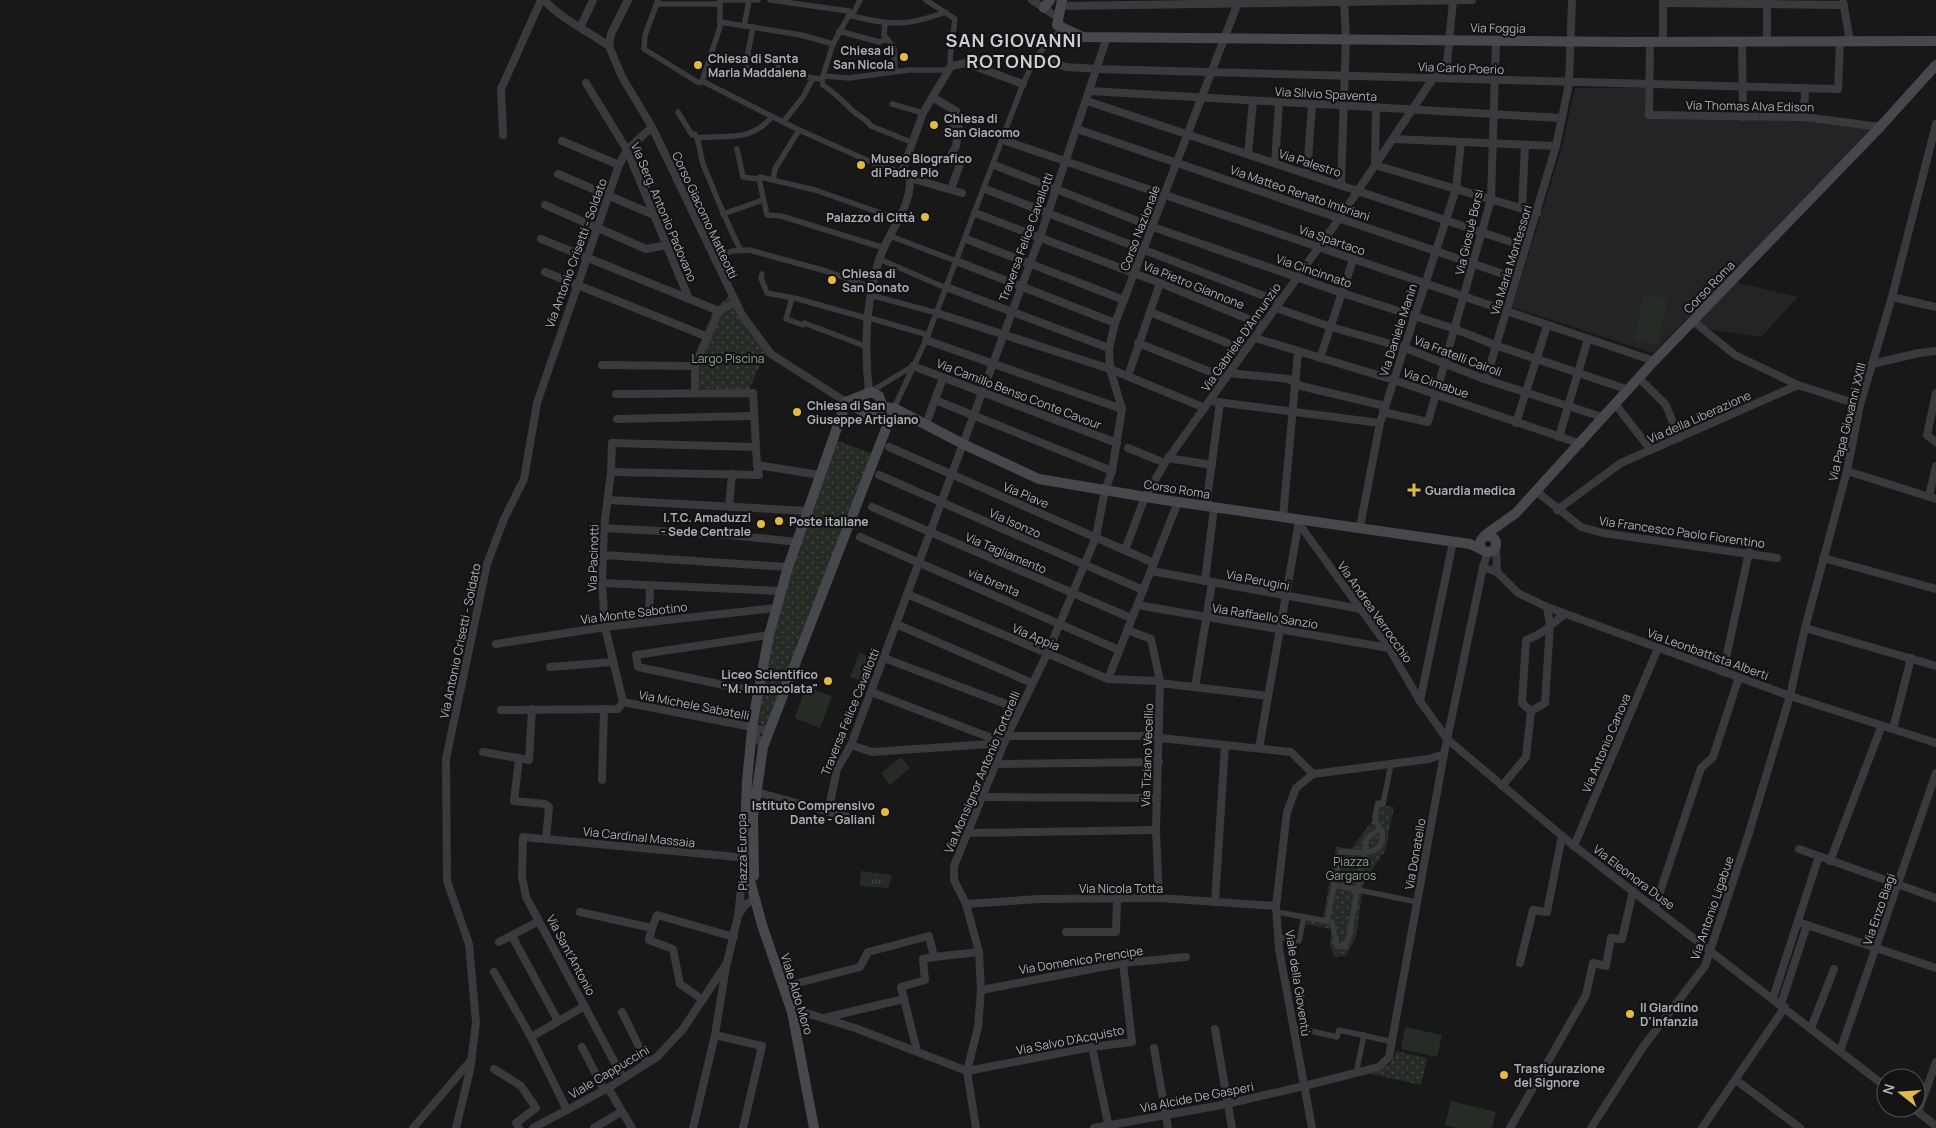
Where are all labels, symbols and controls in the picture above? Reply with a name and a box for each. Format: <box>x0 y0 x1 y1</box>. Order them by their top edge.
street label: Via Foggia <box>1470 19 1526 37</box>
district label: SAN GIOVANNI ROTONDO <box>946 28 1082 73</box>
place label: Chiesa di San Nicola <box>833 42 894 73</box>
place label: Chiesa di Santa Maria Maddalena <box>708 50 806 81</box>
marker: Chiesa di San Nicola <box>898 51 910 63</box>
street label: Via Carlo Poerio <box>1418 58 1504 78</box>
marker: Chiesa di Santa Maria Maddalena <box>692 59 704 71</box>
street label: Via Silvio Spaventa <box>1274 83 1378 105</box>
street label: Via Thomas Alva Edison <box>1686 96 1814 116</box>
place label: Chiesa di San Giacomo <box>944 110 1020 141</box>
marker: Chiesa di San Giacomo <box>928 119 940 131</box>
street label: Via Serg. Antonio Padovano <box>627 140 701 284</box>
street label: Via Palestro <box>1277 145 1343 181</box>
street label: Corso Giacomo Matteotti <box>668 149 742 281</box>
place label: Museo Biografico di Padre Pio <box>871 150 972 181</box>
marker: Museo Biografico di Padre Pio <box>855 159 867 171</box>
street label: Via Matteo Renato Imbriani <box>1228 161 1372 225</box>
street label: Traversa Felice Cavallotti <box>995 170 1057 304</box>
street label: Via Antonio Crisetti - Soldato <box>541 176 611 330</box>
street label: Corso Nazionale <box>1116 183 1164 273</box>
street label: Via Giosuè Borsi <box>1451 187 1487 277</box>
street label: Via Maria Montessori <box>1486 203 1536 317</box>
place label: Palazzo di Città <box>826 209 915 226</box>
marker: Palazzo di Città <box>919 211 931 223</box>
street label: Via Spartaco <box>1296 221 1368 259</box>
street label: Via Cincinnato <box>1274 250 1354 292</box>
street label: Via Pietro Giannone <box>1141 257 1247 313</box>
street label: Corso Roma <box>1680 257 1738 317</box>
place label: Chiesa di San Donato <box>842 265 909 296</box>
marker: Chiesa di San Donato <box>826 274 838 286</box>
street label: Via Gabriele D'Annunzio <box>1197 279 1285 395</box>
street label: Via Daniele Manin <box>1375 281 1421 379</box>
street label: Via Fratelli Cairoli <box>1412 331 1504 381</box>
park label: Largo Piscina <box>692 350 764 367</box>
street label: Via Camillo Benso Conte Cavour <box>934 355 1105 434</box>
street label: Via Papa Giovanni XXIII <box>1824 361 1870 483</box>
street label: Via Cimabue <box>1401 364 1471 402</box>
street label: Via della Liberazione <box>1644 386 1754 448</box>
place label: Chiesa di San Giuseppe Artigiano <box>807 397 919 428</box>
marker: Chiesa di San Giuseppe Artigiano <box>791 406 803 418</box>
street label: Corso Roma <box>1143 475 1211 503</box>
street label: Via Piave <box>1000 478 1052 512</box>
place label: Guardia medica <box>1425 482 1515 499</box>
marker: Guardia medica <box>1407 483 1421 497</box>
street label: Via Isonzo <box>986 504 1044 542</box>
place label: I.T.C. Amaduzzi - Sede Centrale <box>661 509 751 540</box>
street label: Via Francesco Paolo Fiorentino <box>1598 512 1766 552</box>
place label: Poste italiane <box>789 513 869 530</box>
marker: Poste italiane <box>773 515 785 527</box>
marker: I.T.C. Amaduzzi - Sede Centrale <box>755 518 767 530</box>
street label: Via Pacinotti <box>583 524 603 592</box>
street label: Via Tagliamento <box>963 528 1049 578</box>
street label: Via Andrea Verrocchio <box>1334 558 1416 666</box>
street label: Via Antonio Crisetti - Soldato <box>435 562 485 720</box>
street label: via brenta <box>965 563 1023 601</box>
street label: Via Perugini <box>1225 566 1291 594</box>
street label: Via Monte Sabotino <box>580 598 688 628</box>
street label: Via Raffaello Sanzio <box>1211 599 1319 633</box>
street label: Via Appia <box>1010 619 1062 655</box>
street label: Via Leonbattista Alberti <box>1645 624 1771 684</box>
street label: Traversa Felice Cavallotti <box>817 646 883 778</box>
place label: Liceo Scientifico "M. Immacolata" <box>721 666 818 697</box>
marker: Liceo Scientifico "M. Immacolata" <box>822 675 834 687</box>
street label: Via Michele Sabatelli <box>637 686 751 724</box>
street label: Via Monsignor Antonio Tortorelli <box>940 688 1024 856</box>
street label: Via Antonio Canova <box>1577 691 1635 795</box>
street label: Via Tiziano Vecellio <box>1137 703 1157 807</box>
place label: Istituto Comprensivo Dante - Galiani <box>752 797 875 828</box>
marker: Istituto Comprensivo Dante - Galiani <box>879 806 891 818</box>
street label: Piazza Europa <box>733 813 751 891</box>
street label: Via Donatello <box>1400 817 1430 891</box>
street label: Via Cardinal Massaia <box>582 823 696 851</box>
street label: Via Eleonora Duse <box>1590 841 1678 913</box>
park label: Piazza Gargaros <box>1326 853 1376 884</box>
street label: Via Antonio Ligabue <box>1686 854 1738 962</box>
street label: Via Enzo Biagi <box>1859 871 1899 947</box>
street label: Via Nicola Totta <box>1079 880 1163 897</box>
street label: Via Sant'Antonio <box>543 912 599 998</box>
street label: Viale della Gioventù <box>1281 929 1315 1037</box>
street label: Via Domenico Prencipe <box>1018 942 1144 978</box>
street label: Viale Aldo Moro <box>777 951 817 1037</box>
place label: Il Giardino D'infanzia <box>1640 999 1698 1030</box>
marker: Il Giardino D'infanzia <box>1624 1008 1636 1020</box>
street label: Via Salvo D'Acquisto <box>1015 1021 1125 1059</box>
street label: Viale Cappuccini <box>566 1041 652 1103</box>
place label: Trasfigurazione del Signore <box>1514 1060 1605 1091</box>
north arrow <box>1876 1068 1926 1118</box>
marker: Trasfigurazione del Signore <box>1498 1069 1510 1081</box>
street label: Via Alcide De Gasperi <box>1139 1078 1255 1116</box>
text: N <box>1878 1081 1899 1097</box>

